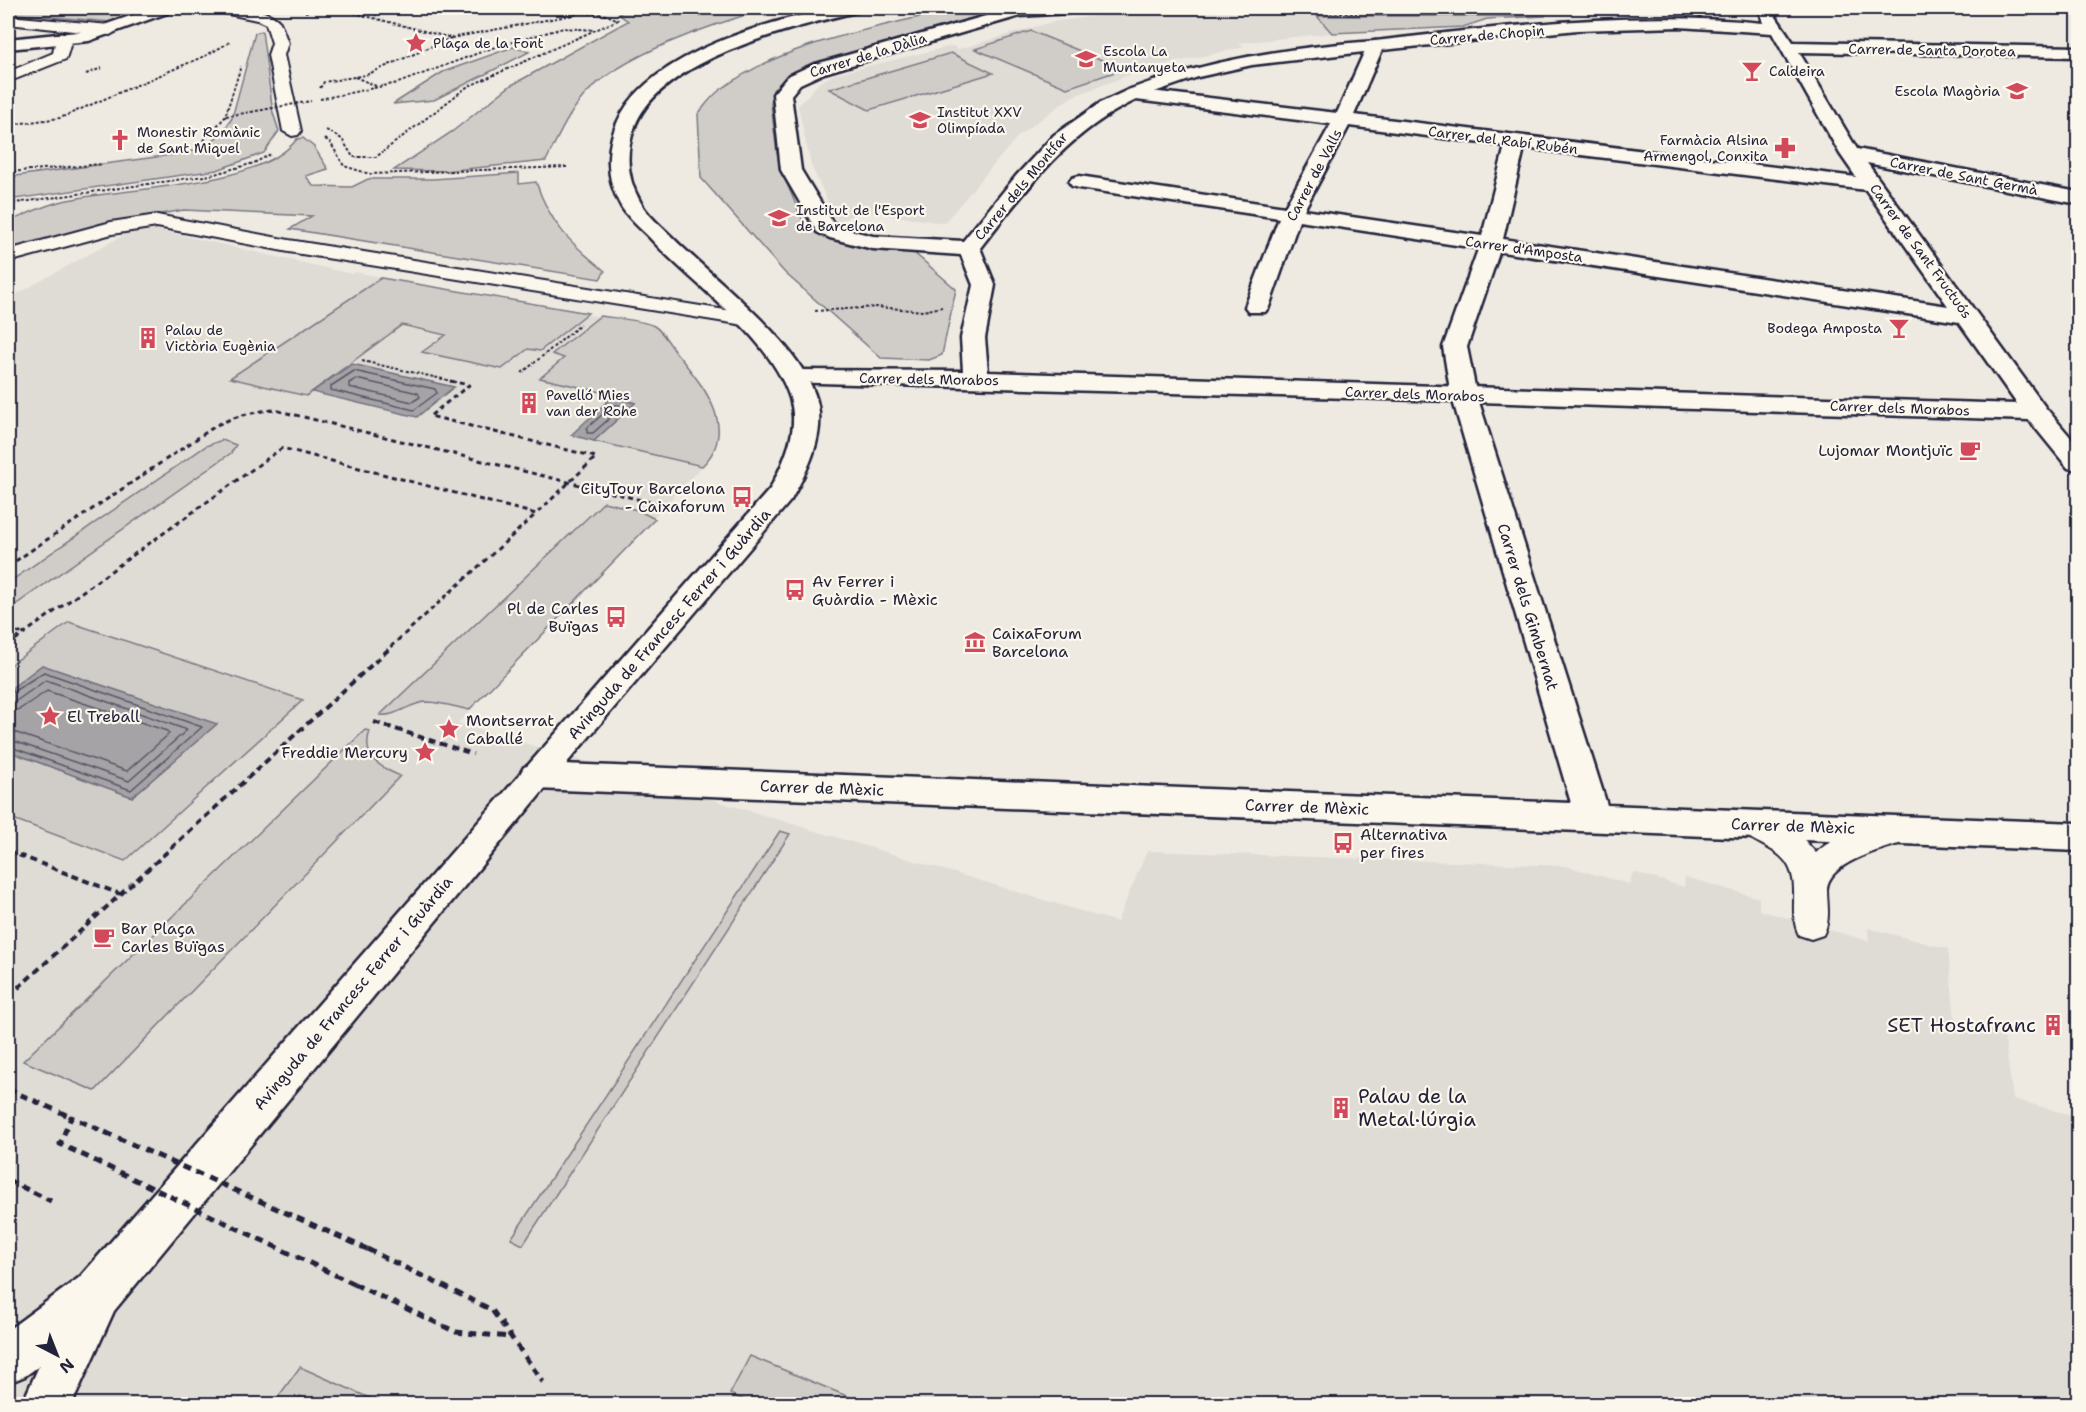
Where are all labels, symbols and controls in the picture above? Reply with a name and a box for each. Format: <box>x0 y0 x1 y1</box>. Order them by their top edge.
street label: Carrer de Chopin <box>1429 21 1545 49</box>
street label: Carrer de la Dàlia <box>807 29 929 81</box>
place icon: Plaça de la Font <box>404 31 428 55</box>
place label: Plaça de la Font <box>433 34 544 52</box>
street label: Carrer de Santa Dorotea <box>1848 40 2016 60</box>
place label: Escola La Muntanyeta <box>1103 42 1186 76</box>
school or university icon: Escola La Muntanyeta <box>1074 47 1098 71</box>
bar icon: Caldeira <box>1740 59 1764 83</box>
place label: Caldeira <box>1769 62 1825 80</box>
school or university icon: Escola Magòria <box>2005 79 2029 103</box>
place label: Escola Magòria <box>1895 82 2000 100</box>
place label: Institut XXV Olimpíada <box>937 103 1022 137</box>
school or university icon: Institut XXV Olimpíada <box>908 108 932 132</box>
street label: Carrer del Rabí Rubén <box>1427 122 1579 158</box>
place label: Monestir Romànic de Sant Miquel <box>137 123 260 157</box>
street label: Carrer de Valls <box>1282 126 1346 224</box>
church icon: Monestir Romànic de Sant Miquel <box>108 128 132 152</box>
street label: Carrer dels Montfar <box>970 128 1072 244</box>
place label: Farmàcia Alsina Armengol, Conxita <box>1643 131 1768 165</box>
pharmacy icon: Farmàcia Alsina Armengol, Conxita <box>1773 136 1797 160</box>
street label: Carrer de Sant Germà <box>1889 153 2040 199</box>
street label: Carrer de Sant Fructuós <box>1866 180 1976 322</box>
place label: Institut de l'Esport de Barcelona <box>796 201 925 235</box>
school or university icon: Institut de l'Esport de Barcelona <box>767 206 791 230</box>
street label: Carrer d'Amposta <box>1464 232 1584 266</box>
bar icon: Bodega Amposta <box>1887 316 1911 340</box>
place label: Bodega Amposta <box>1767 319 1882 337</box>
place label: Palau de Victòria Eugènia <box>165 321 276 355</box>
building icon: Palau de Victòria Eugènia <box>136 326 160 350</box>
street label: Carrer dels Morabos <box>859 369 999 389</box>
street label: Carrer dels Morabos <box>1345 383 1485 405</box>
place label: Pavelló Mies van der Rohe <box>546 386 637 420</box>
building icon: Pavelló Mies van der Rohe <box>517 391 541 415</box>
street label: Carrer dels Morabos <box>1830 397 1970 419</box>
cafe icon: Lujomar Montjuïc <box>1958 438 1982 462</box>
place label: Lujomar Montjuïc <box>1818 440 1953 461</box>
place label: CityTour Barcelona - Caixaforum <box>580 478 725 517</box>
bus stop icon: CityTour Barcelona - Caixaforum <box>730 485 754 509</box>
street label: Avinguda de Francesc Ferrer i Guàrdia <box>563 504 775 744</box>
street label: Carrer dels Gimbernat <box>1493 521 1563 693</box>
place label: Av Ferrer i Guàrdia - Mèxic <box>812 571 938 610</box>
bus stop icon: Av Ferrer i Guàrdia - Mèxic <box>783 578 807 602</box>
place label: Pl de Carles Buïgas <box>507 598 599 637</box>
bus stop icon: Pl de Carles Buïgas <box>604 605 628 629</box>
place label: CaixaForum Barcelona <box>992 623 1082 662</box>
museum icon: CaixaForum Barcelona <box>963 630 987 654</box>
place icon: El Treball <box>38 704 62 728</box>
place label: El Treball <box>67 706 140 727</box>
place label: Montserrat Caballé <box>466 710 554 749</box>
place icon: Montserrat Caballé <box>437 717 461 741</box>
place icon: Freddie Mercury <box>413 740 437 764</box>
place label: Freddie Mercury <box>282 742 408 763</box>
street label: Carrer de Mèxic <box>759 775 885 801</box>
street label: Carrer de Mèxic <box>1244 794 1370 820</box>
street label: Carrer de Mèxic <box>1730 813 1856 839</box>
place label: Alternativa per fires <box>1360 824 1447 863</box>
bus stop icon: Alternativa per fires <box>1331 831 1355 855</box>
street label: Avinguda de Francesc Ferrer i Guàrdia <box>249 871 457 1114</box>
place label: Bar Plaça Carles Buïgas <box>121 918 225 957</box>
cafe icon: Bar Plaça Carles Buïgas <box>92 925 116 949</box>
place label: SET Hostafranc <box>1887 1012 2036 1038</box>
building icon: SET Hostafranc <box>2041 1013 2065 1037</box>
place label: Palau de la Metal·lúrgia <box>1358 1083 1476 1132</box>
building icon: Palau de la Metal·lúrgia <box>1329 1096 1353 1120</box>
north arrow <box>27 1325 87 1385</box>
text: N <box>55 1354 78 1378</box>

